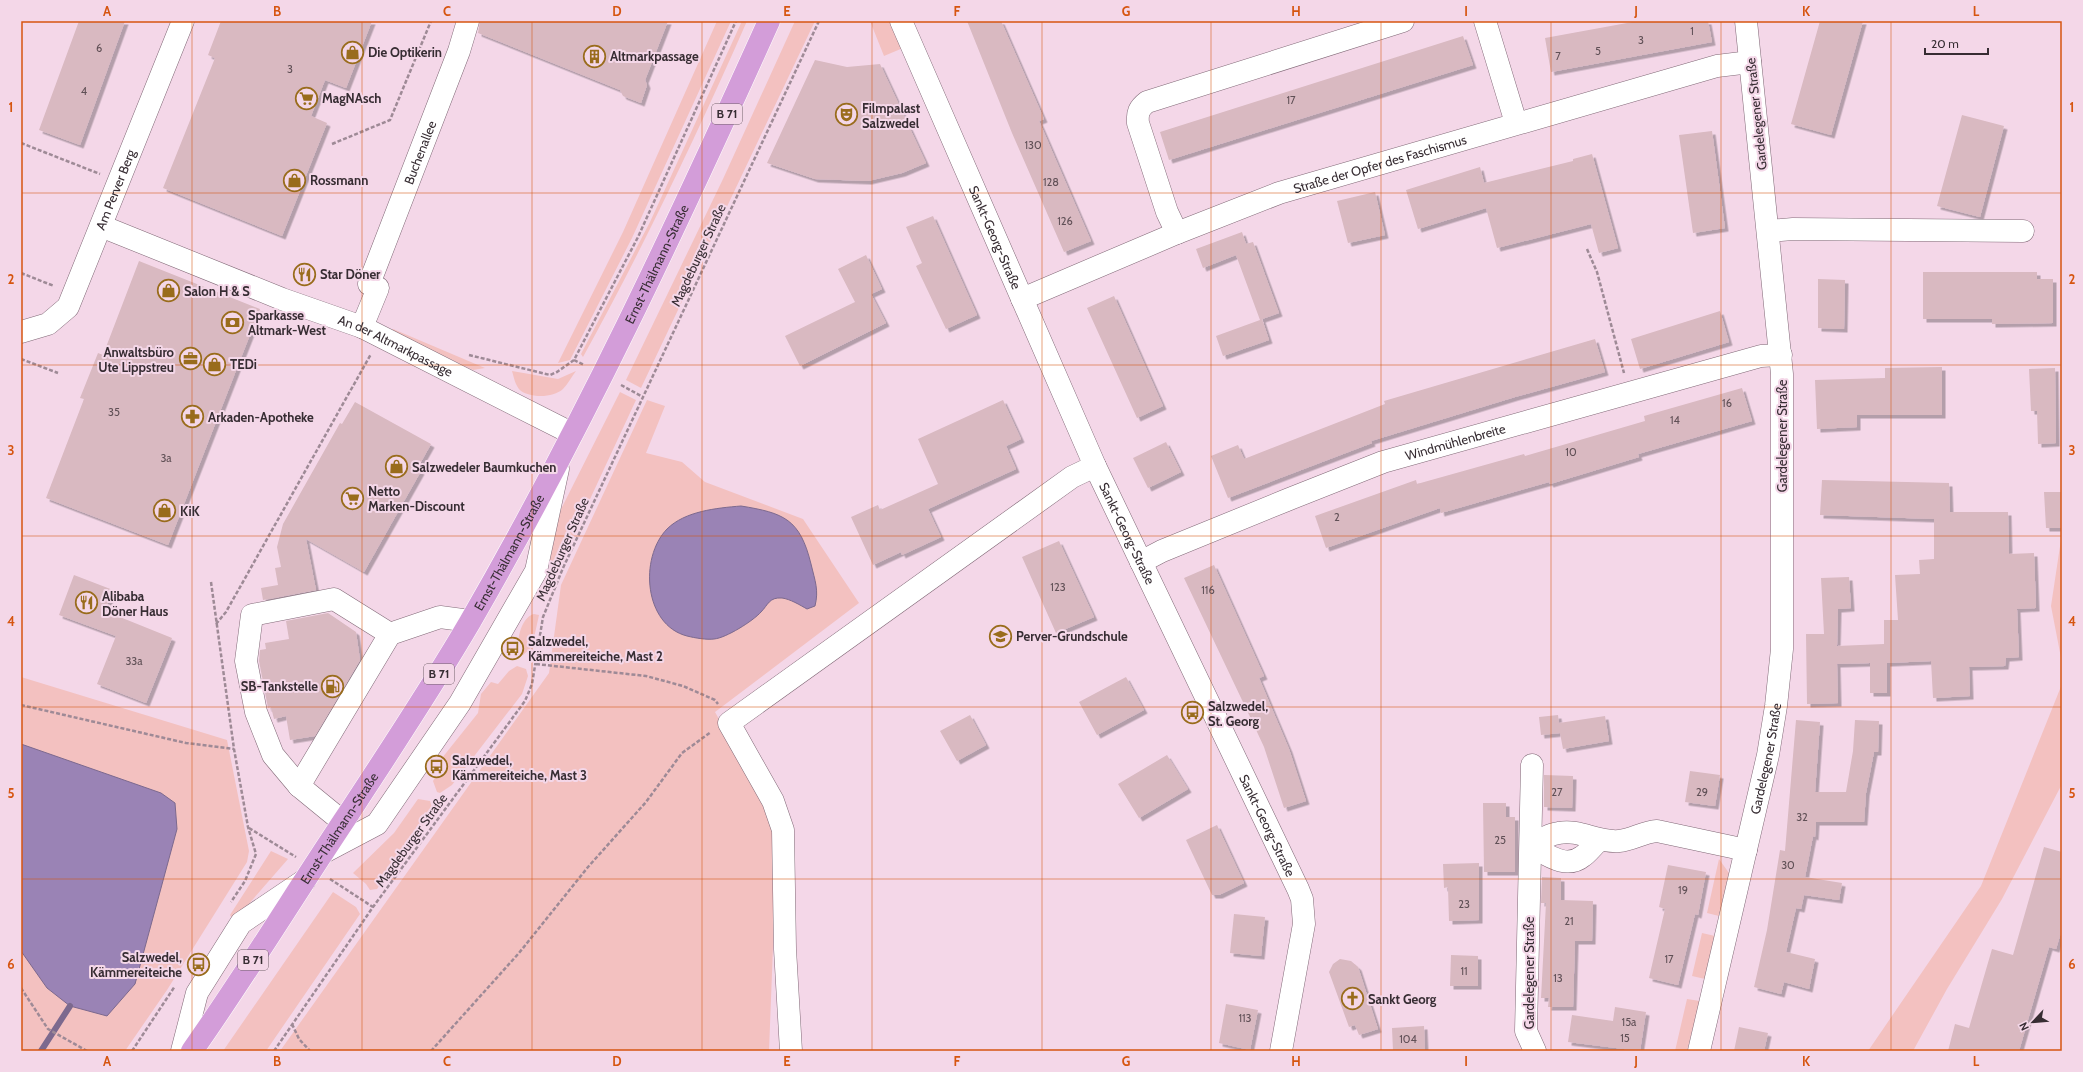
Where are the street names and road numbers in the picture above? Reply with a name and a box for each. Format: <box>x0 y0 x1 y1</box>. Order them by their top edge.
street label: Gardelegener Straße <box>1742 57 1770 171</box>
road number: B 71 <box>712 104 742 124</box>
street label: Buchenallee <box>400 118 439 187</box>
street label: Straße der Opfer des Faschismus <box>1291 131 1469 196</box>
street label: Am Perver Berg <box>92 147 139 232</box>
street label: Sankt-Georg-Straße <box>966 183 1025 292</box>
street label: Magdeburger Straße <box>667 201 729 309</box>
street label: Ernst-Thälmann-Straße <box>621 202 692 326</box>
street label: An der Altmarkpassage <box>336 311 456 380</box>
street label: Gardelegener Straße <box>1774 379 1790 492</box>
street label: Windmühlenbreite <box>1403 420 1507 463</box>
street label: Sankt-Georg-Straße <box>1096 480 1159 587</box>
street label: Ernst-Thälmann-Straße <box>470 491 547 613</box>
street label: Magdeburger Straße <box>532 495 592 603</box>
road number: B 71 <box>424 664 454 684</box>
street label: Gardelegener Straße <box>1747 702 1784 816</box>
street label: Ernst-Thälmann-Straße <box>297 769 382 887</box>
street label: Sankt-Georg-Straße <box>1236 772 1299 879</box>
street label: Magdeburger Straße <box>372 790 450 890</box>
street label: Gardelegener Straße <box>1521 916 1537 1029</box>
road number: B 71 <box>238 950 268 970</box>

